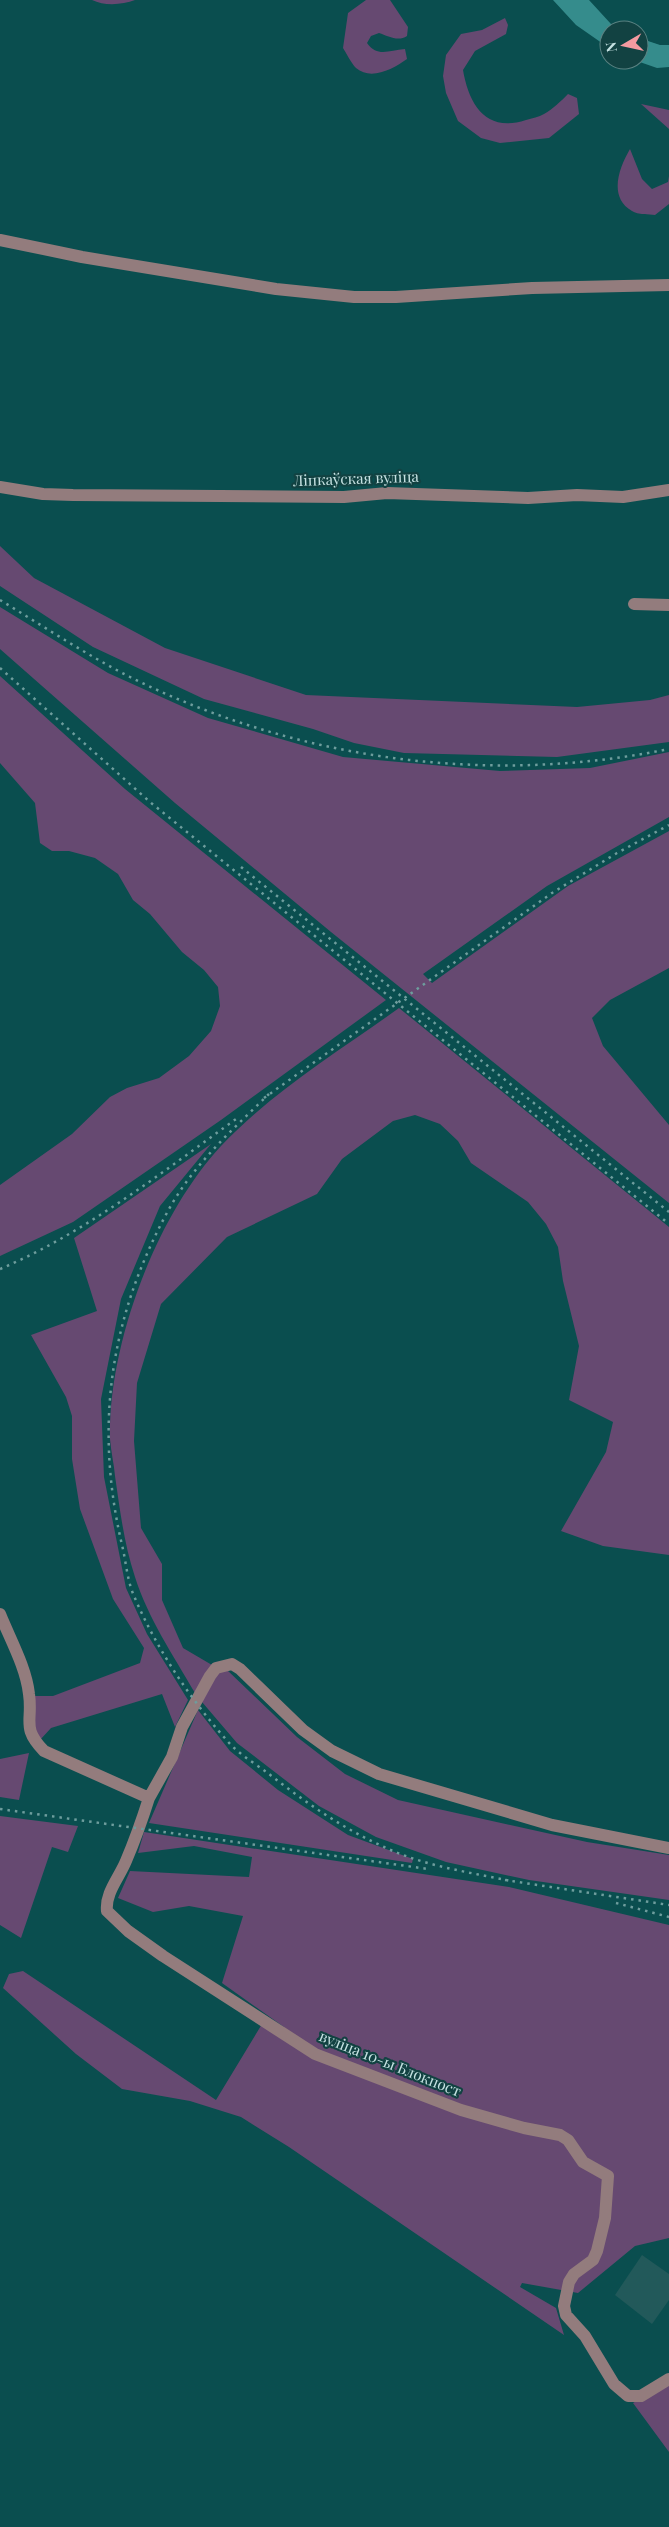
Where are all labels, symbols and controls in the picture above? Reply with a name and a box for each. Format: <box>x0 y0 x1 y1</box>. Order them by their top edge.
north arrow <box>599 20 649 70</box>
text: N <box>600 41 621 54</box>
street label: Ліпкаўская вуліца <box>292 466 420 490</box>
street label: вуліца 10-ы Блокпост <box>316 2025 464 2101</box>

